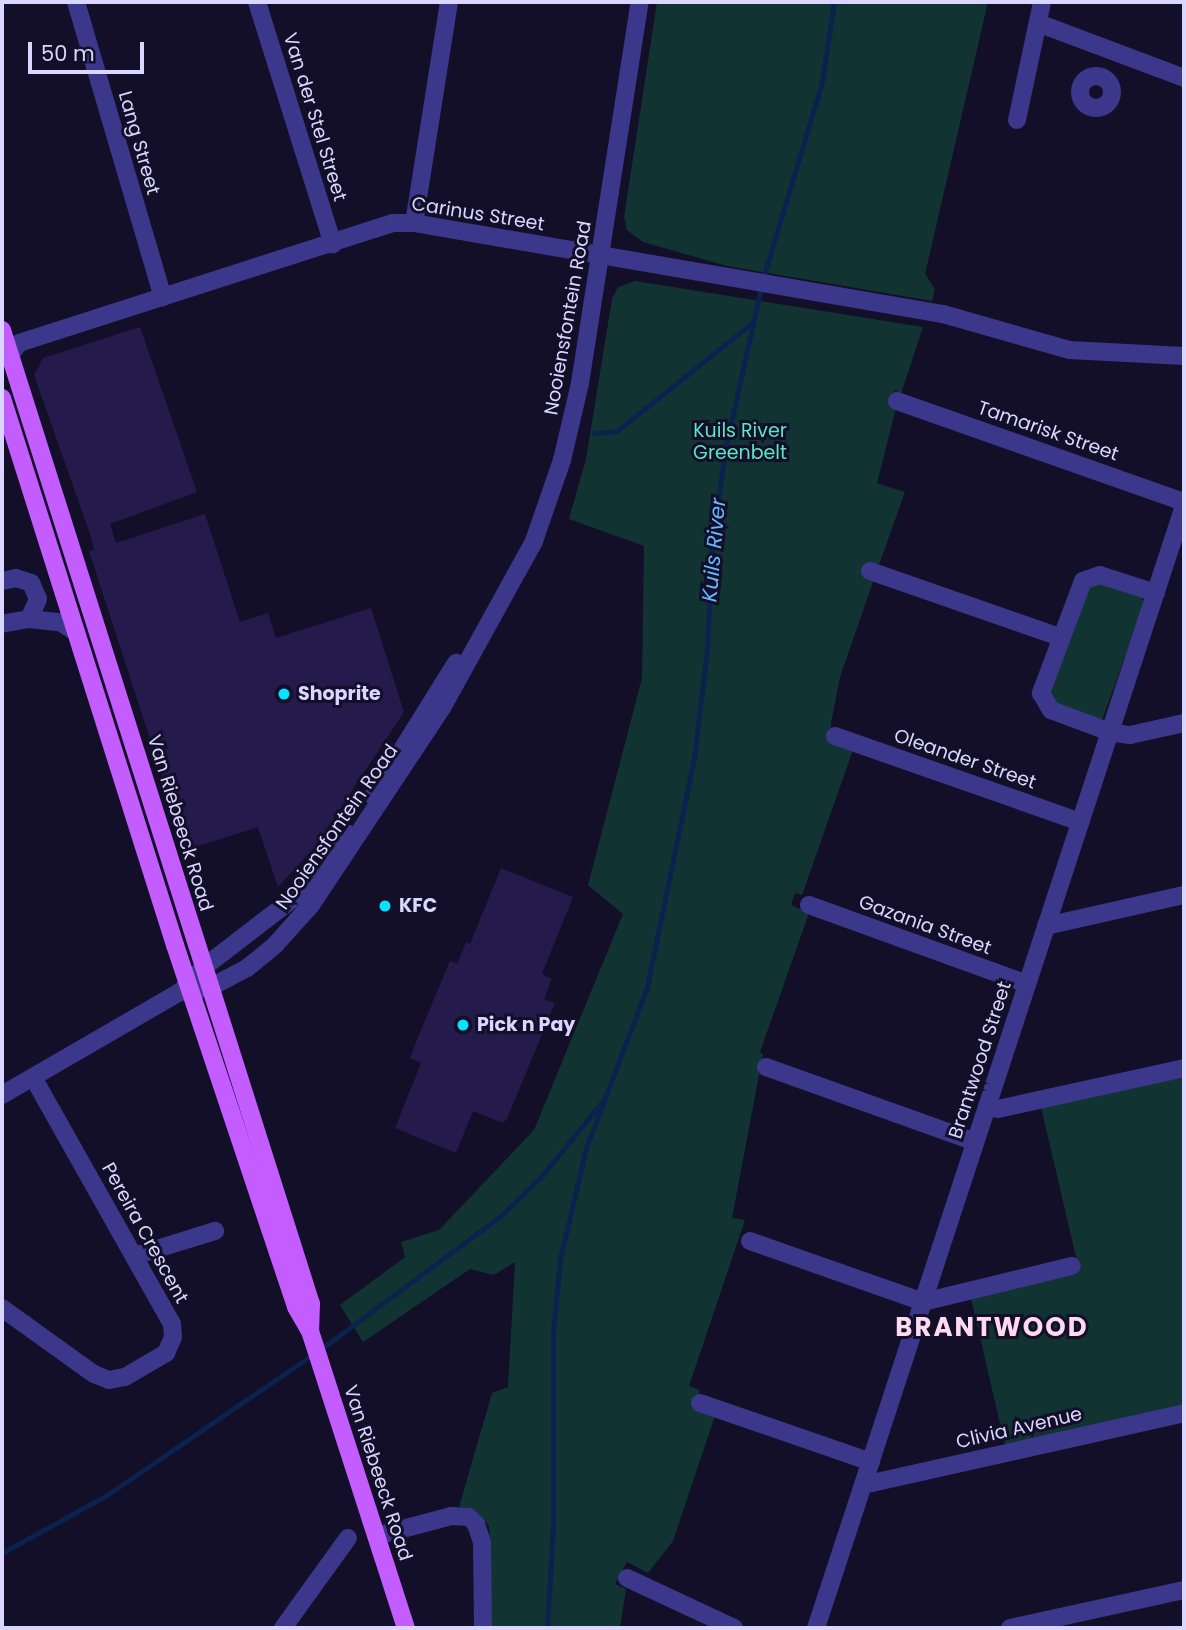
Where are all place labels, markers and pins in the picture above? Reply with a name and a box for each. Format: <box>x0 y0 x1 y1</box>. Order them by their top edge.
place label: Shoprite <box>298 683 381 705</box>
marker: Shoprite <box>276 686 292 702</box>
place label: KFC <box>399 895 437 917</box>
marker: KFC <box>377 898 393 914</box>
place label: Pick n Pay <box>477 1014 575 1036</box>
marker: Pick n Pay <box>455 1017 471 1033</box>

